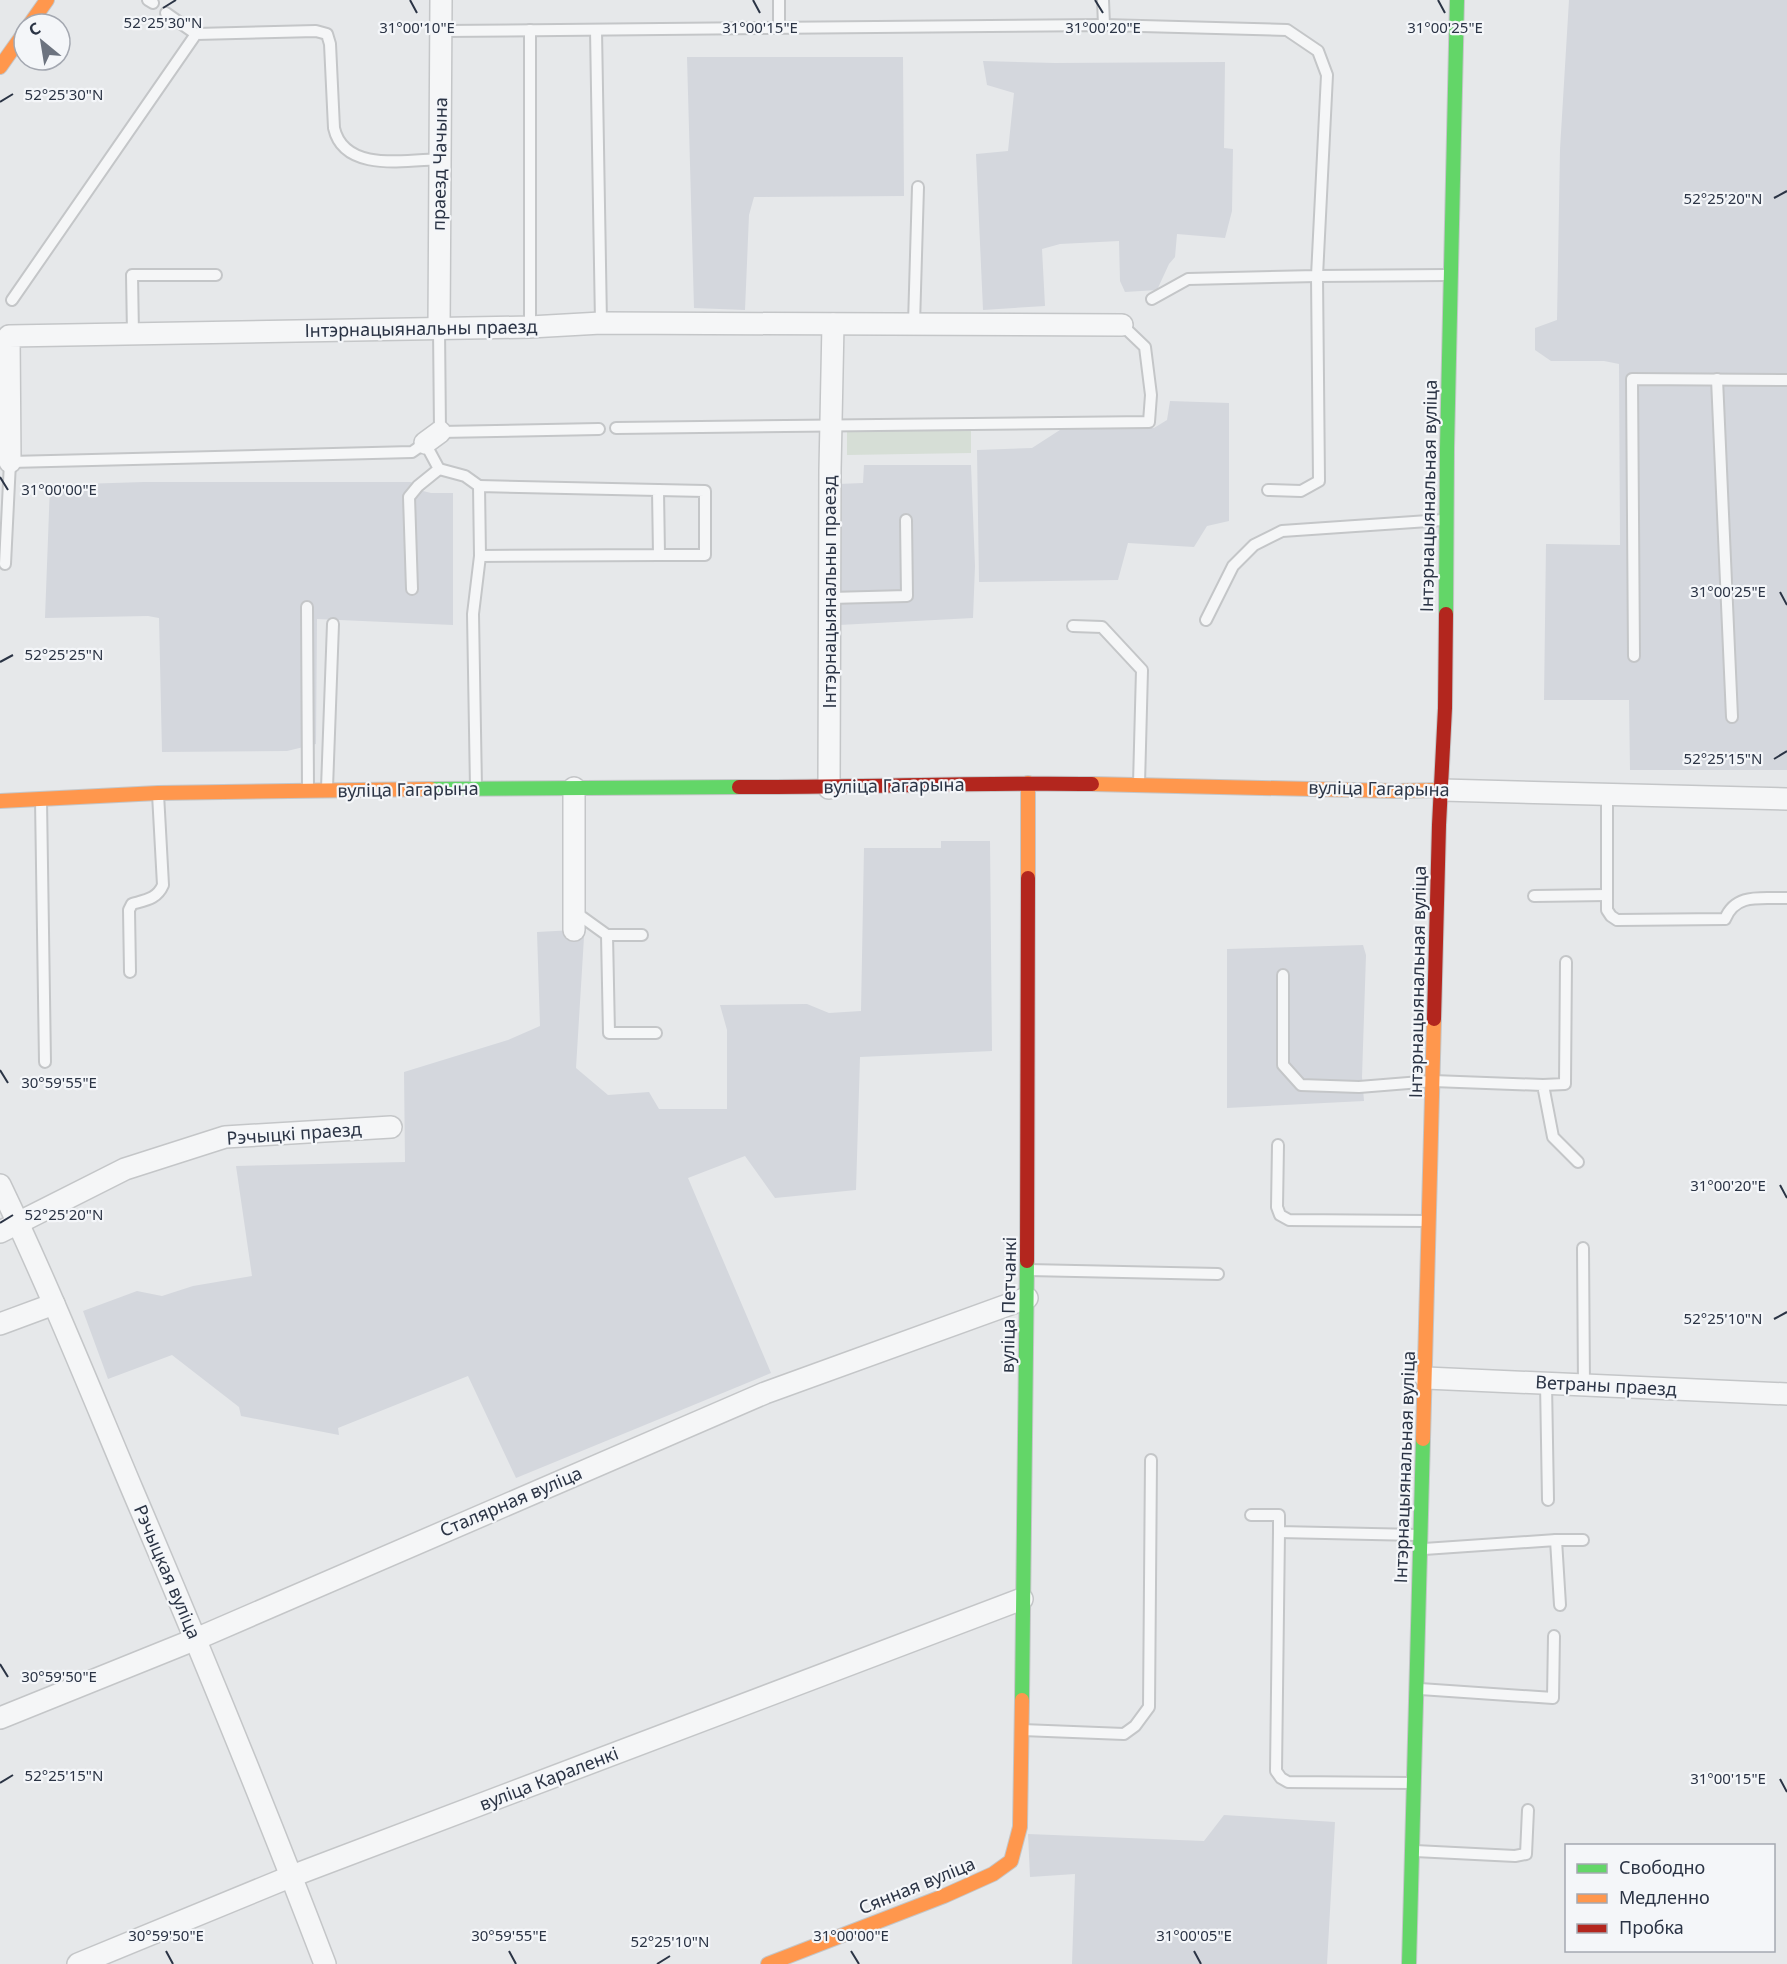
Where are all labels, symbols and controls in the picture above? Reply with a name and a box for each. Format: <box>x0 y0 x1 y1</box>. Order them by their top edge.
north arrow <box>12 12 72 72</box>
text: 52°25'30"N <box>124 12 202 32</box>
text: С <box>25 17 44 41</box>
text: 31°00'10"E <box>379 17 455 37</box>
text: 31°00'15"E <box>722 17 798 37</box>
text: 31°00'20"E <box>1065 17 1141 37</box>
text: 31°00'25"E <box>1407 17 1483 37</box>
text: 52°25'30"N <box>25 84 103 104</box>
street label: праезд Чачына <box>426 97 452 231</box>
text: 52°25'20"N <box>1684 188 1762 208</box>
street label: Інтэрнацыянальны праезд <box>304 314 538 342</box>
street label: Інтэрнацыянальная вуліца <box>1414 380 1442 612</box>
street label: Інтэрнацыянальны праезд <box>817 476 841 708</box>
text: 31°00'00"E <box>21 479 97 499</box>
text: 31°00'25"E <box>1690 581 1766 601</box>
text: 52°25'25"N <box>25 644 103 664</box>
text: 52°25'15"N <box>1684 748 1762 768</box>
street label: вуліца Гагарына <box>823 772 965 798</box>
street label: вуліца Гагарына <box>1308 775 1450 801</box>
street label: вуліца Гагарына <box>337 776 479 802</box>
street label: Інтэрнацыянальная вуліца <box>1403 866 1431 1098</box>
text: 30°59'55"E <box>21 1072 97 1092</box>
street label: Рэчыцкі праезд <box>226 1116 362 1150</box>
text: 31°00'20"E <box>1690 1175 1766 1195</box>
text: 52°25'20"N <box>25 1204 103 1224</box>
street label: вуліца Петчанкі <box>995 1237 1021 1373</box>
text: 52°25'10"N <box>1684 1308 1762 1328</box>
street label: Інтэрнацыянальная вуліца <box>1388 1350 1420 1584</box>
street label: Ветраны праезд <box>1535 1369 1677 1401</box>
street label: Сталярная вуліца <box>436 1460 585 1542</box>
street label: Рэчыцкая вуліца <box>129 1501 207 1642</box>
text: 30°59'50"E <box>21 1666 97 1686</box>
street label: вуліца Караленкі <box>476 1741 622 1816</box>
text: 52°25'15"N <box>25 1765 103 1785</box>
text: 31°00'15"E <box>1690 1768 1766 1788</box>
legend <box>1565 1844 1775 1952</box>
street label: Сянная вуліца <box>855 1851 978 1919</box>
text: Свободно <box>1619 1855 1705 1879</box>
text: Медленно <box>1619 1885 1710 1909</box>
text: Пробка <box>1619 1915 1684 1939</box>
text: 30°59'50"E <box>128 1925 204 1945</box>
text: 30°59'55"E <box>471 1925 547 1945</box>
text: 31°00'00"E <box>813 1925 889 1945</box>
text: 31°00'05"E <box>1156 1925 1232 1945</box>
text: 52°25'10"N <box>631 1931 709 1951</box>

